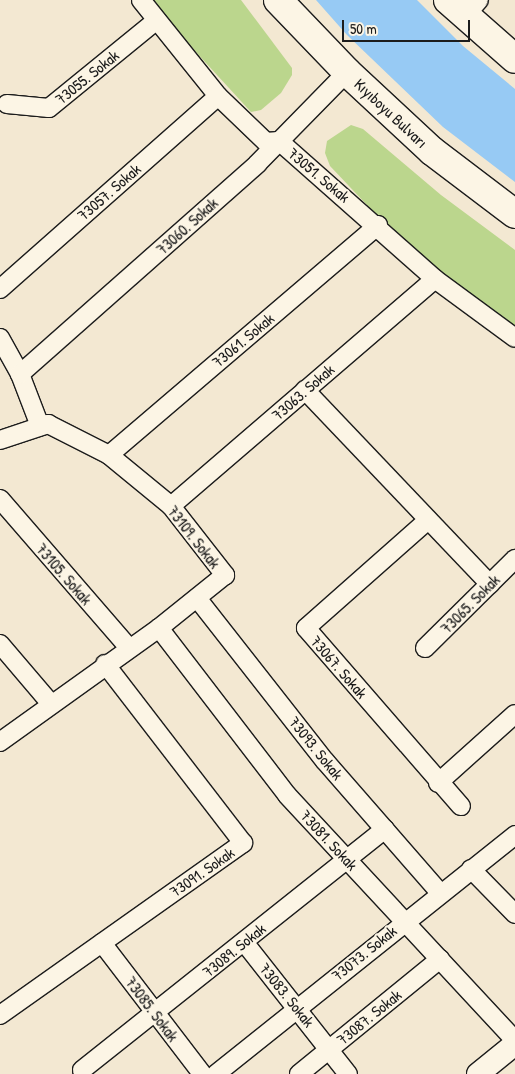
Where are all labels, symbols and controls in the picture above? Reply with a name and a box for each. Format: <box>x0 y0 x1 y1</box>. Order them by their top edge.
scale bar <box>345 10 472 42</box>
text: 50 m <box>350 18 377 39</box>
street label: 73055. Sokak <box>51 46 123 108</box>
street label: Kıyıboyu Bulvarı <box>350 74 432 152</box>
street label: 73051. Sokak <box>284 143 354 207</box>
street label: 73057. Sokak <box>73 159 145 225</box>
street label: 73060. Sokak <box>152 193 222 259</box>
street label: 73061. Sokak <box>208 309 278 371</box>
street label: 73063. Sokak <box>268 360 338 424</box>
street label: 73109. Sokak <box>164 502 224 572</box>
street label: 73105. Sokak <box>32 539 96 609</box>
street label: 73065. Sokak <box>436 570 504 638</box>
street label: 73067. Sokak <box>306 632 372 702</box>
street label: 73093. Sokak <box>285 713 347 783</box>
street label: 73081. Sokak <box>296 806 362 874</box>
street label: 73091. Sokak <box>166 843 238 901</box>
street label: 73089. Sokak <box>199 919 269 981</box>
street label: 73073. Sokak <box>328 921 400 985</box>
street label: 73083. Sokak <box>255 959 319 1031</box>
street label: 73085. Sokak <box>121 973 183 1045</box>
street label: 73087. Sokak <box>333 985 405 1049</box>

